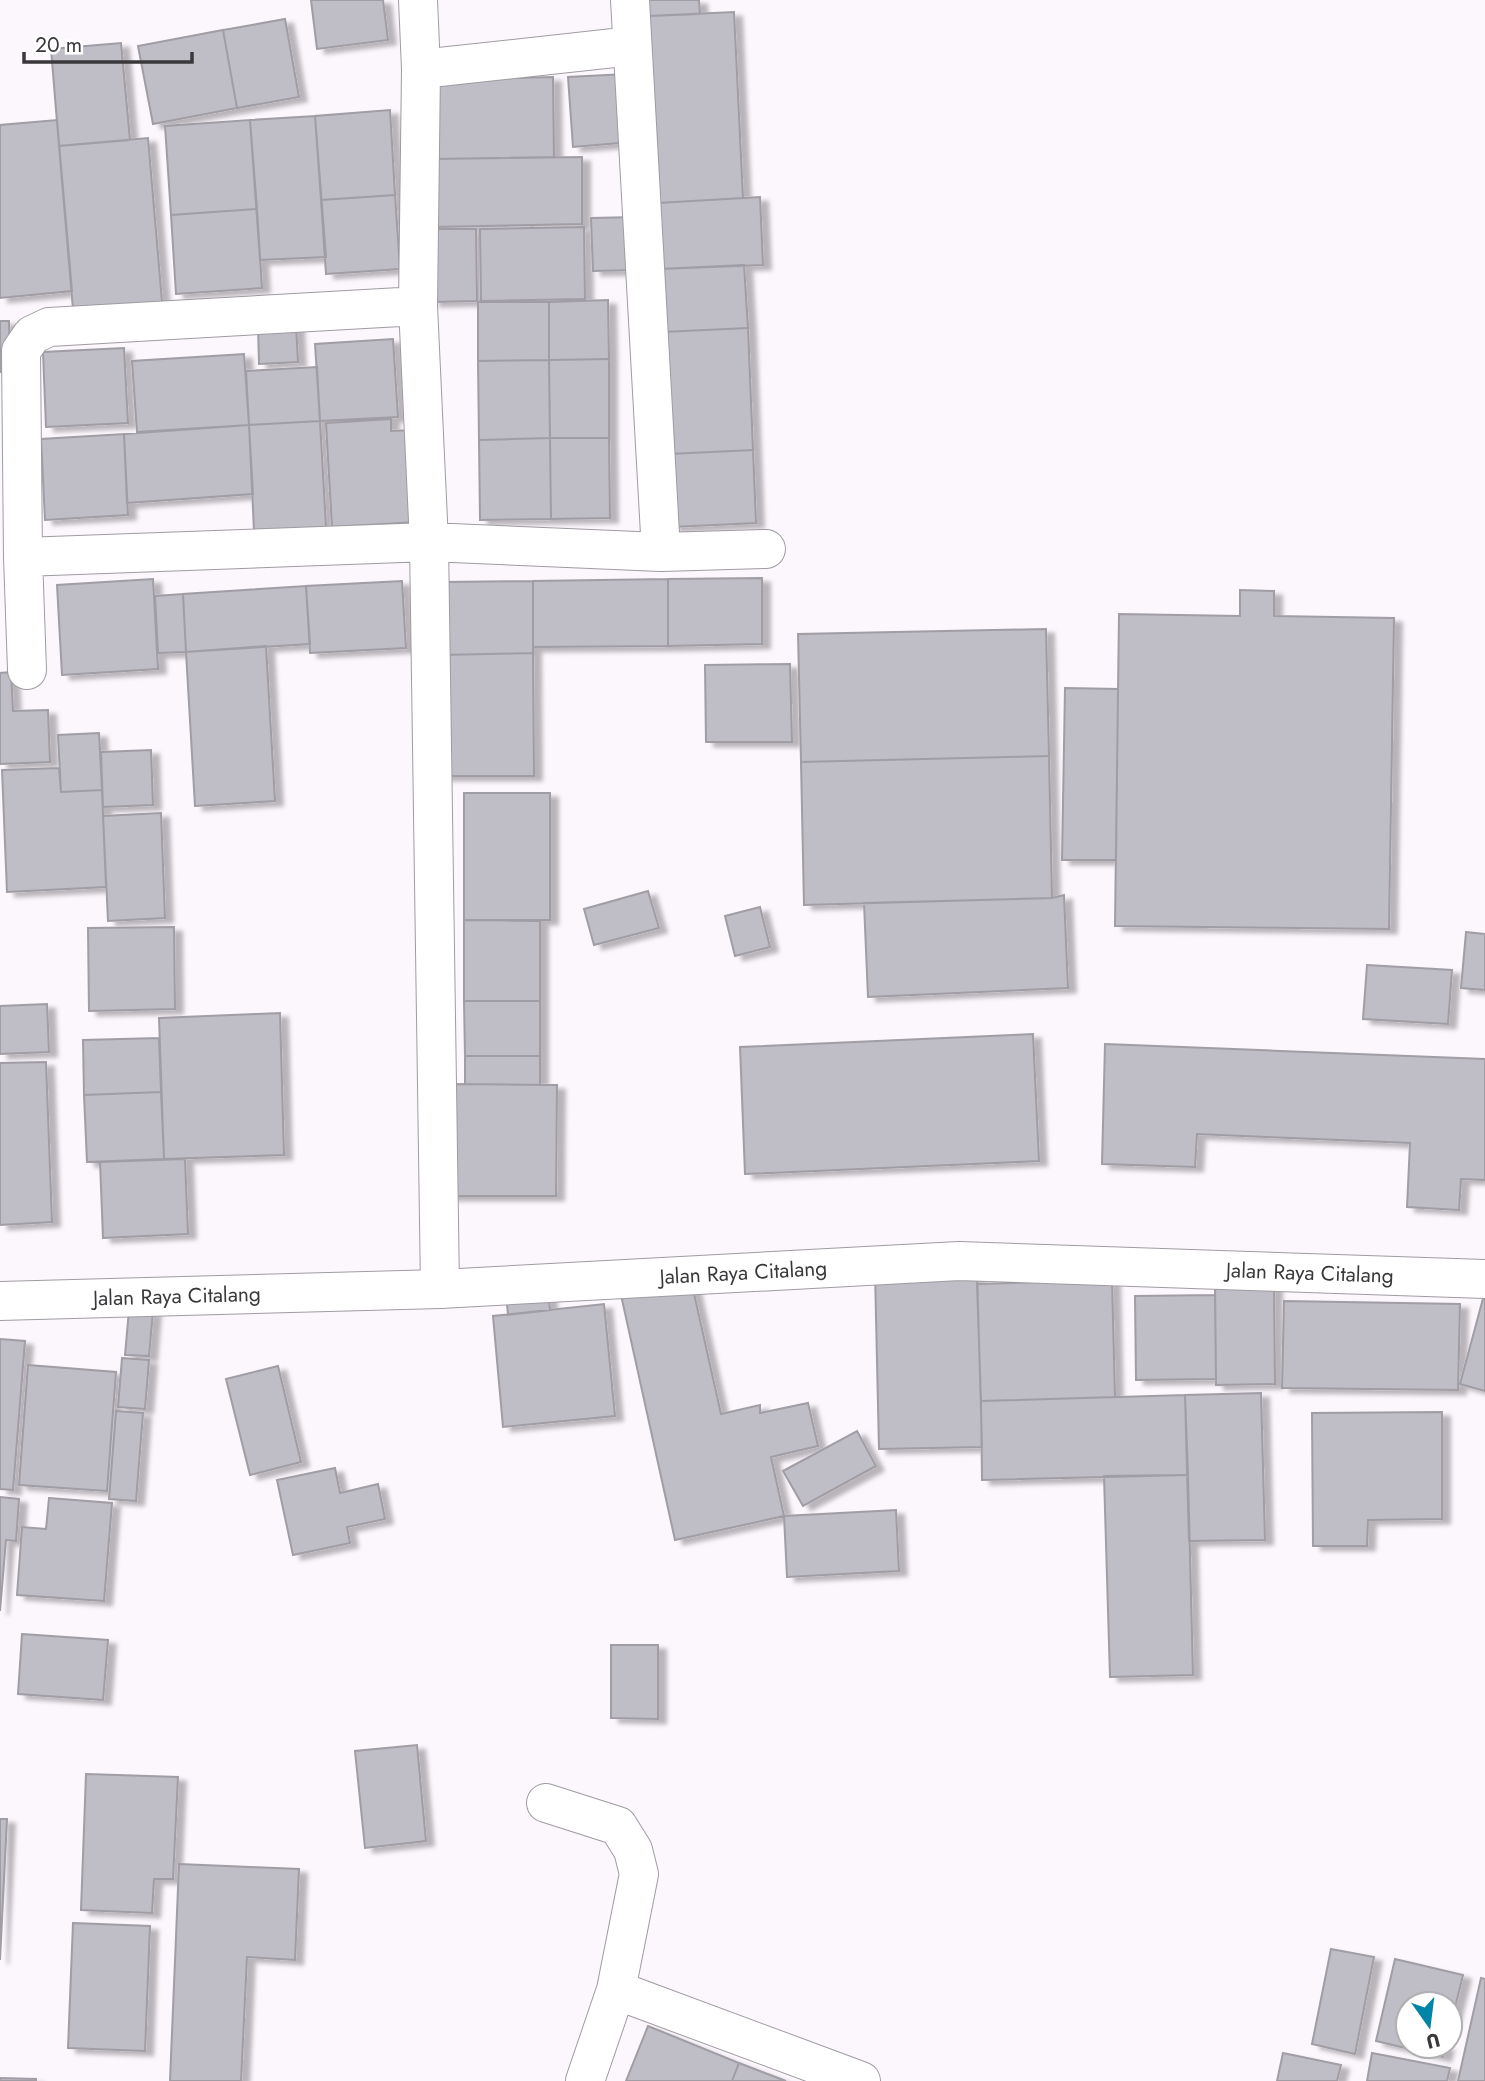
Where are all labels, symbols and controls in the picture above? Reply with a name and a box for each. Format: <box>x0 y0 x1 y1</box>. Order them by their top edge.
scale bar <box>24 21 192 65</box>
text: 20 m <box>35 30 82 60</box>
street label: Jalan Raya Citalang <box>656 1253 828 1292</box>
street label: Jalan Raya Citalang <box>1222 1255 1394 1291</box>
street label: Jalan Raya Citalang <box>90 1279 261 1314</box>
north arrow <box>1394 1990 1464 2060</box>
text: U <box>1423 2026 1443 2056</box>

